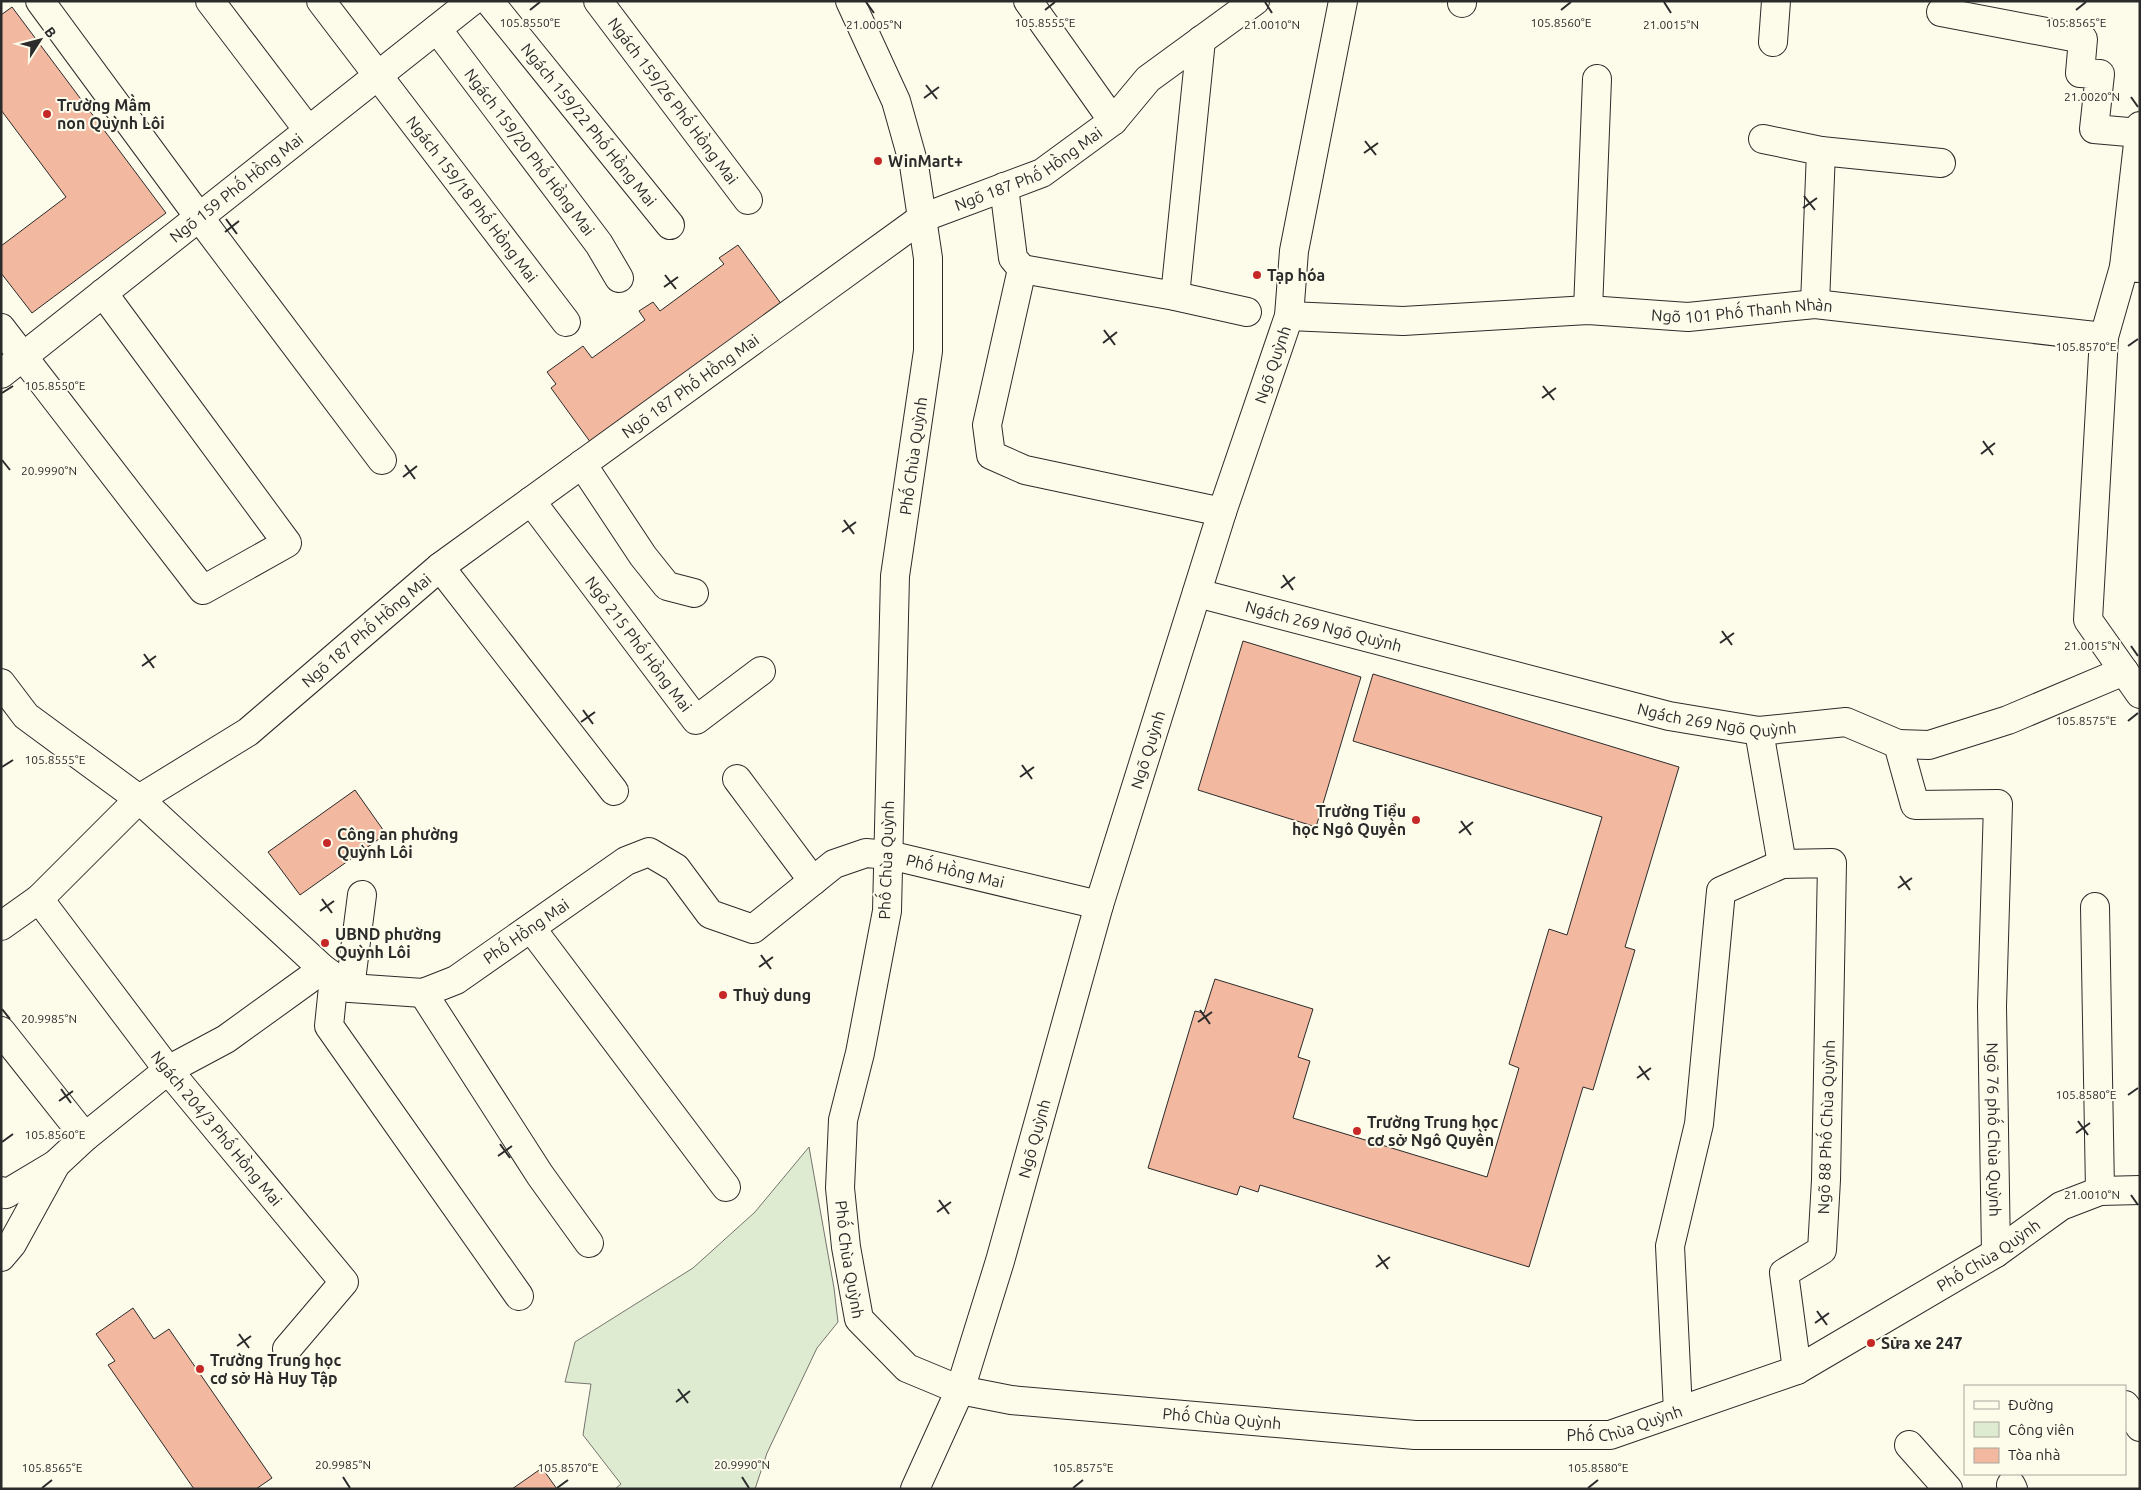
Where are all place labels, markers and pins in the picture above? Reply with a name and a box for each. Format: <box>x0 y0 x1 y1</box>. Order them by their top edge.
place label: Trường Mầm non Quỳnh Lôi <box>57 93 165 132</box>
marker: Trường Mầm non Quỳnh Lôi <box>41 108 53 120</box>
place label: WinMart+ <box>888 152 963 170</box>
marker: WinMart+ <box>872 155 884 167</box>
place label: Tạp hóa <box>1267 266 1325 284</box>
marker: Tạp hóa <box>1251 269 1263 281</box>
place label: Trường Tiểu học Ngô Quyền <box>1292 802 1406 838</box>
marker: Trường Tiểu học Ngô Quyền <box>1410 814 1422 826</box>
place label: Công an phường Quỳnh Lôi <box>337 825 458 861</box>
marker: Công an phường Quỳnh Lôi <box>321 837 333 849</box>
place label: UBND phường Quỳnh Lôi <box>335 925 441 961</box>
marker: UBND phường Quỳnh Lôi <box>319 937 331 949</box>
place label: Thuỳ dung <box>733 986 811 1004</box>
marker: Thuỳ dung <box>717 989 729 1001</box>
place label: Trường Trung học cơ sở Ngô Quyền <box>1367 1113 1498 1149</box>
marker: Trường Trung học cơ sở Ngô Quyền <box>1351 1125 1363 1137</box>
place label: Sửa xe 247 <box>1881 1334 1963 1352</box>
marker: Sửa xe 247 <box>1865 1337 1877 1349</box>
place label: Trường Trung học cơ sở Hà Huy Tập <box>210 1351 341 1387</box>
marker: Trường Trung học cơ sở Hà Huy Tập <box>194 1363 206 1375</box>

